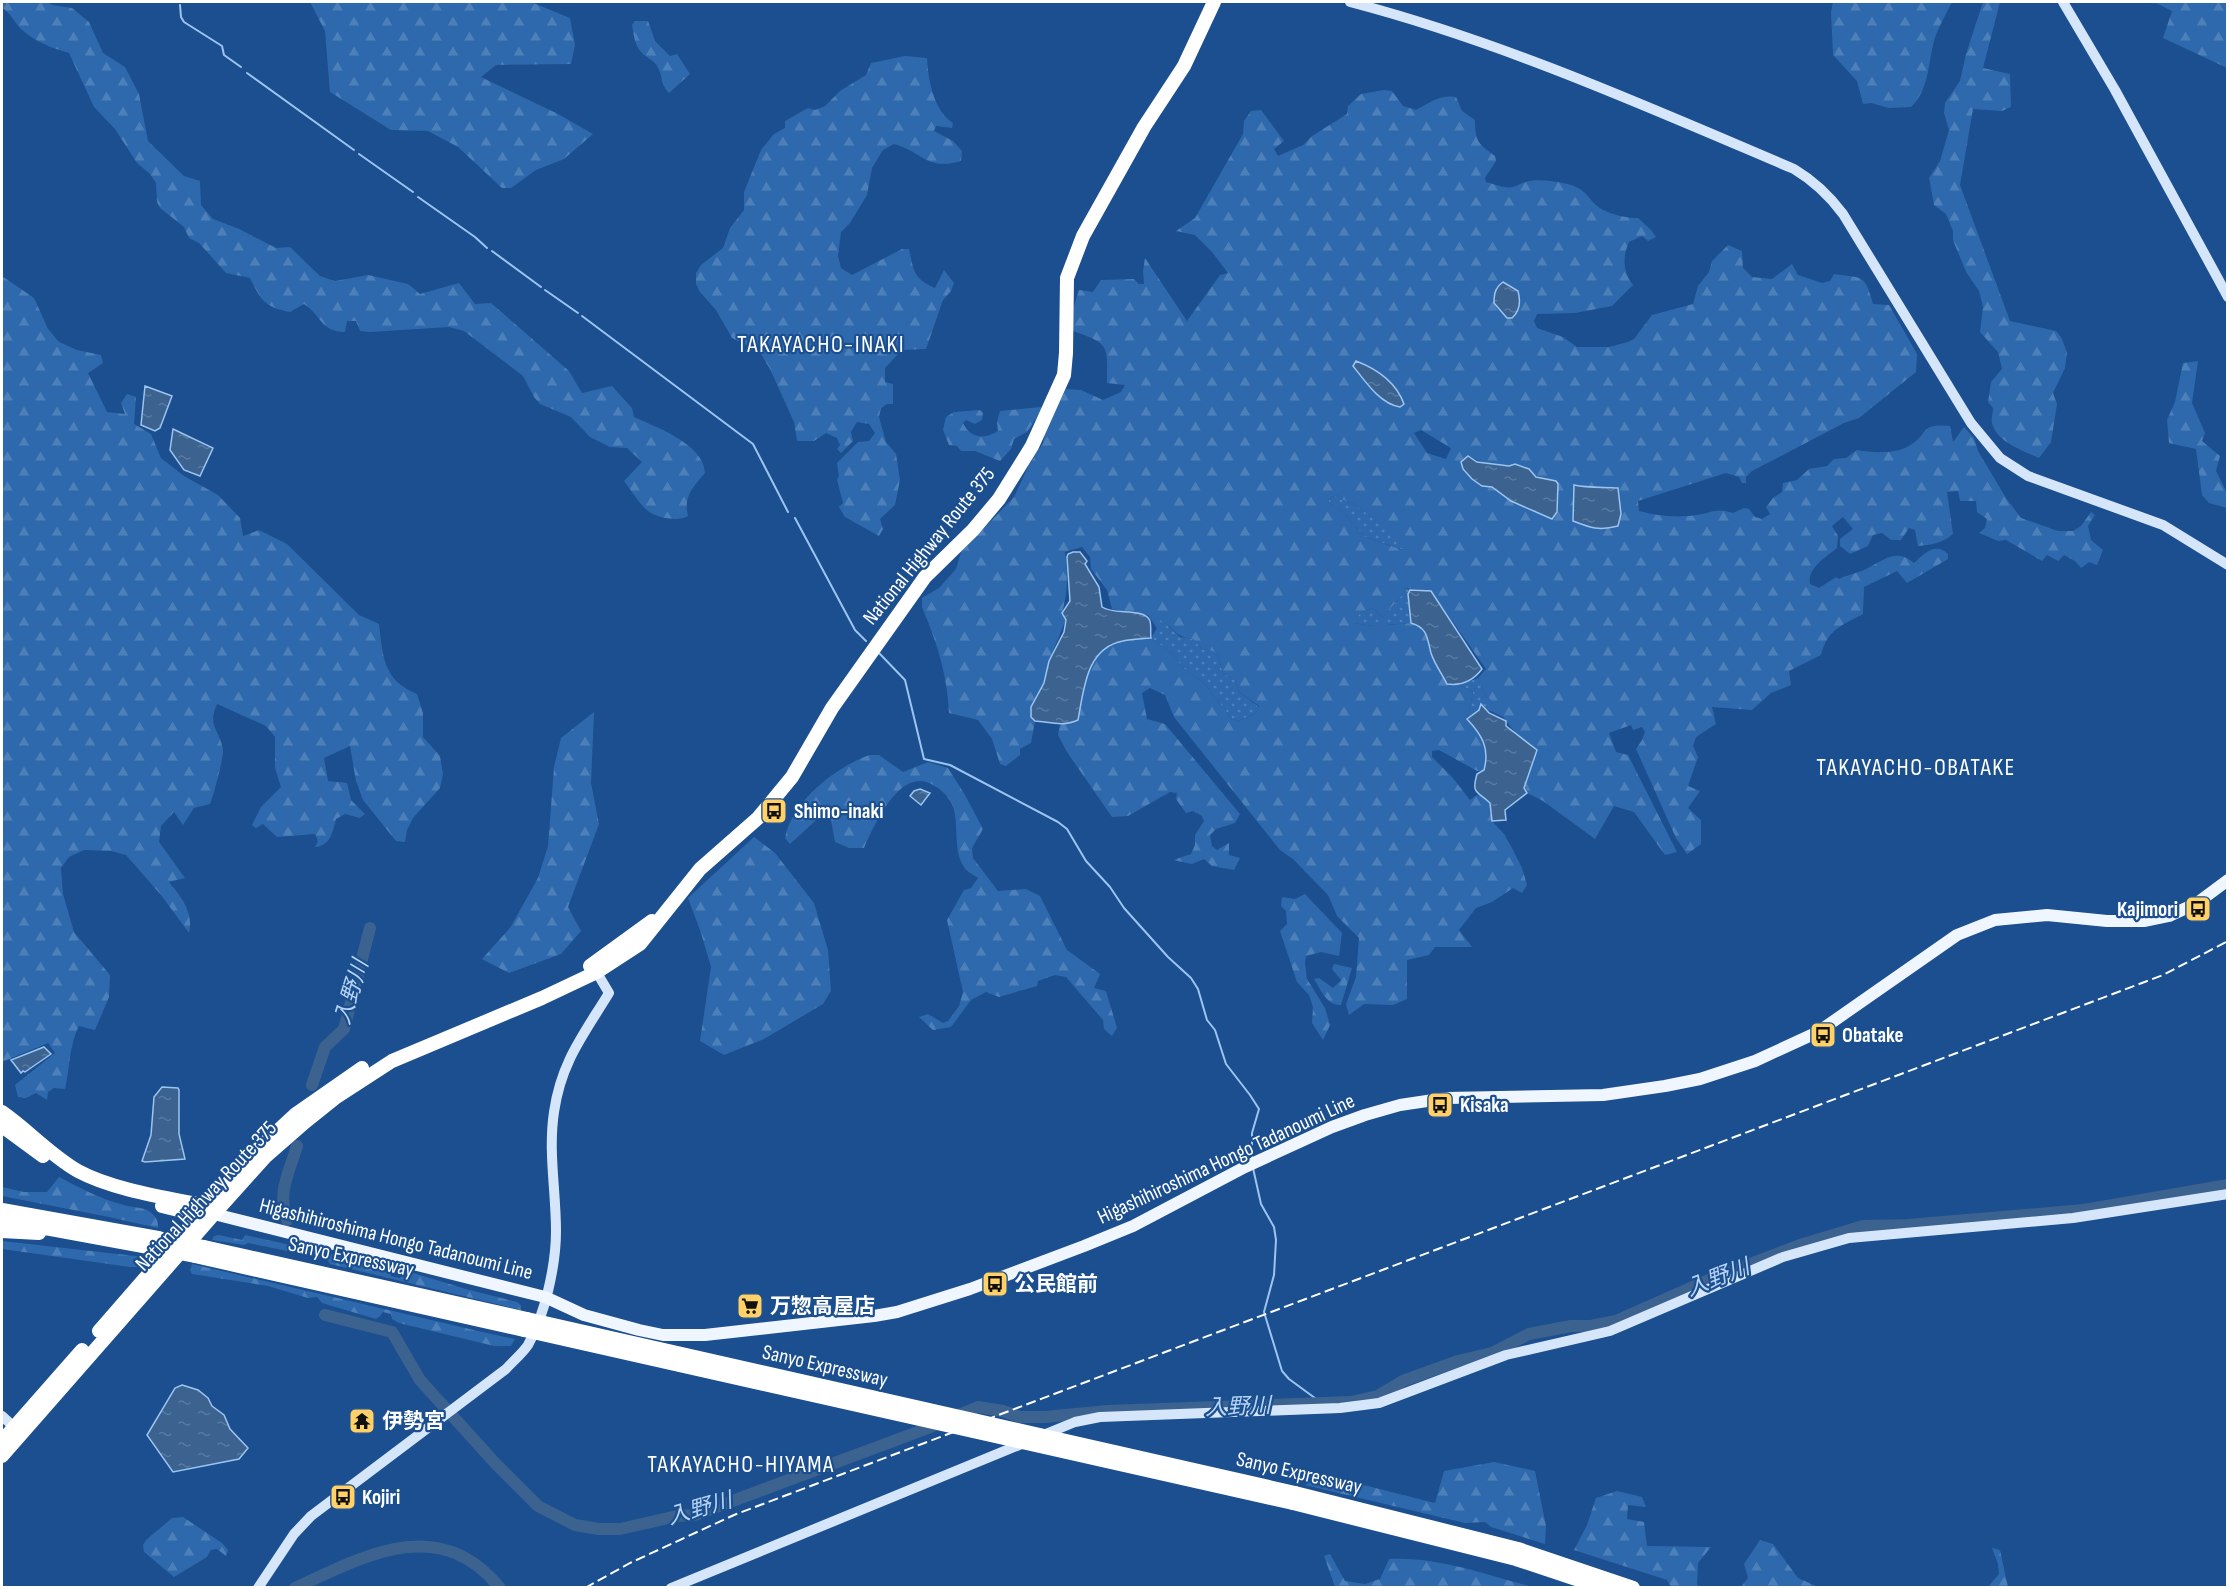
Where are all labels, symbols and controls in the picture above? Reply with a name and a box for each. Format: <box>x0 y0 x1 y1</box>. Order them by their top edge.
district label: TAKAYACHO-INAKI <box>737 330 905 359</box>
street label: National Highway Route 375 <box>858 462 1000 630</box>
district label: TAKAYACHO-OBATAKE <box>1816 753 2016 782</box>
bus stop icon: Shimo-inaki <box>759 796 789 826</box>
place label: Shimo-inaki <box>794 799 884 824</box>
bus stop icon: Kajimori <box>2183 894 2213 924</box>
place label: Kajimori <box>2117 897 2178 922</box>
water label: 入野川 <box>329 955 375 1028</box>
bus stop icon: Obatake <box>1808 1020 1838 1050</box>
place label: Obatake <box>1842 1023 1904 1048</box>
street label: Higashihiroshima Hongo Tadanoumi Line <box>1093 1088 1359 1230</box>
bus stop icon: Kisaka <box>1425 1090 1455 1120</box>
place label: Kisaka <box>1460 1093 1509 1118</box>
street label: National Highway Route 375 <box>130 1116 282 1276</box>
street label: Higashihiroshima Hongo Tadanoumi Line <box>257 1193 535 1285</box>
street label: Sanyo Expressway <box>286 1231 416 1283</box>
water label: 入野川 <box>1682 1253 1756 1302</box>
bus stop icon: 公民館前 <box>980 1269 1010 1299</box>
place label: 公民館前 <box>1014 1272 1098 1297</box>
supermarket icon: 万惣高屋店 <box>735 1291 765 1321</box>
place label: 万惣高屋店 <box>770 1294 875 1319</box>
street label: Sanyo Expressway <box>760 1339 890 1393</box>
water label: 入野川 <box>1205 1392 1273 1422</box>
temple icon: 伊勢宮 <box>347 1406 377 1436</box>
place label: 伊勢宮 <box>382 1409 445 1434</box>
street label: Sanyo Expressway <box>1234 1446 1364 1500</box>
district label: TAKAYACHO-HIYAMA <box>647 1450 835 1479</box>
bus stop icon: Kojiri <box>328 1482 358 1512</box>
place label: Kojiri <box>362 1485 400 1510</box>
water label: 入野川 <box>665 1486 737 1531</box>

